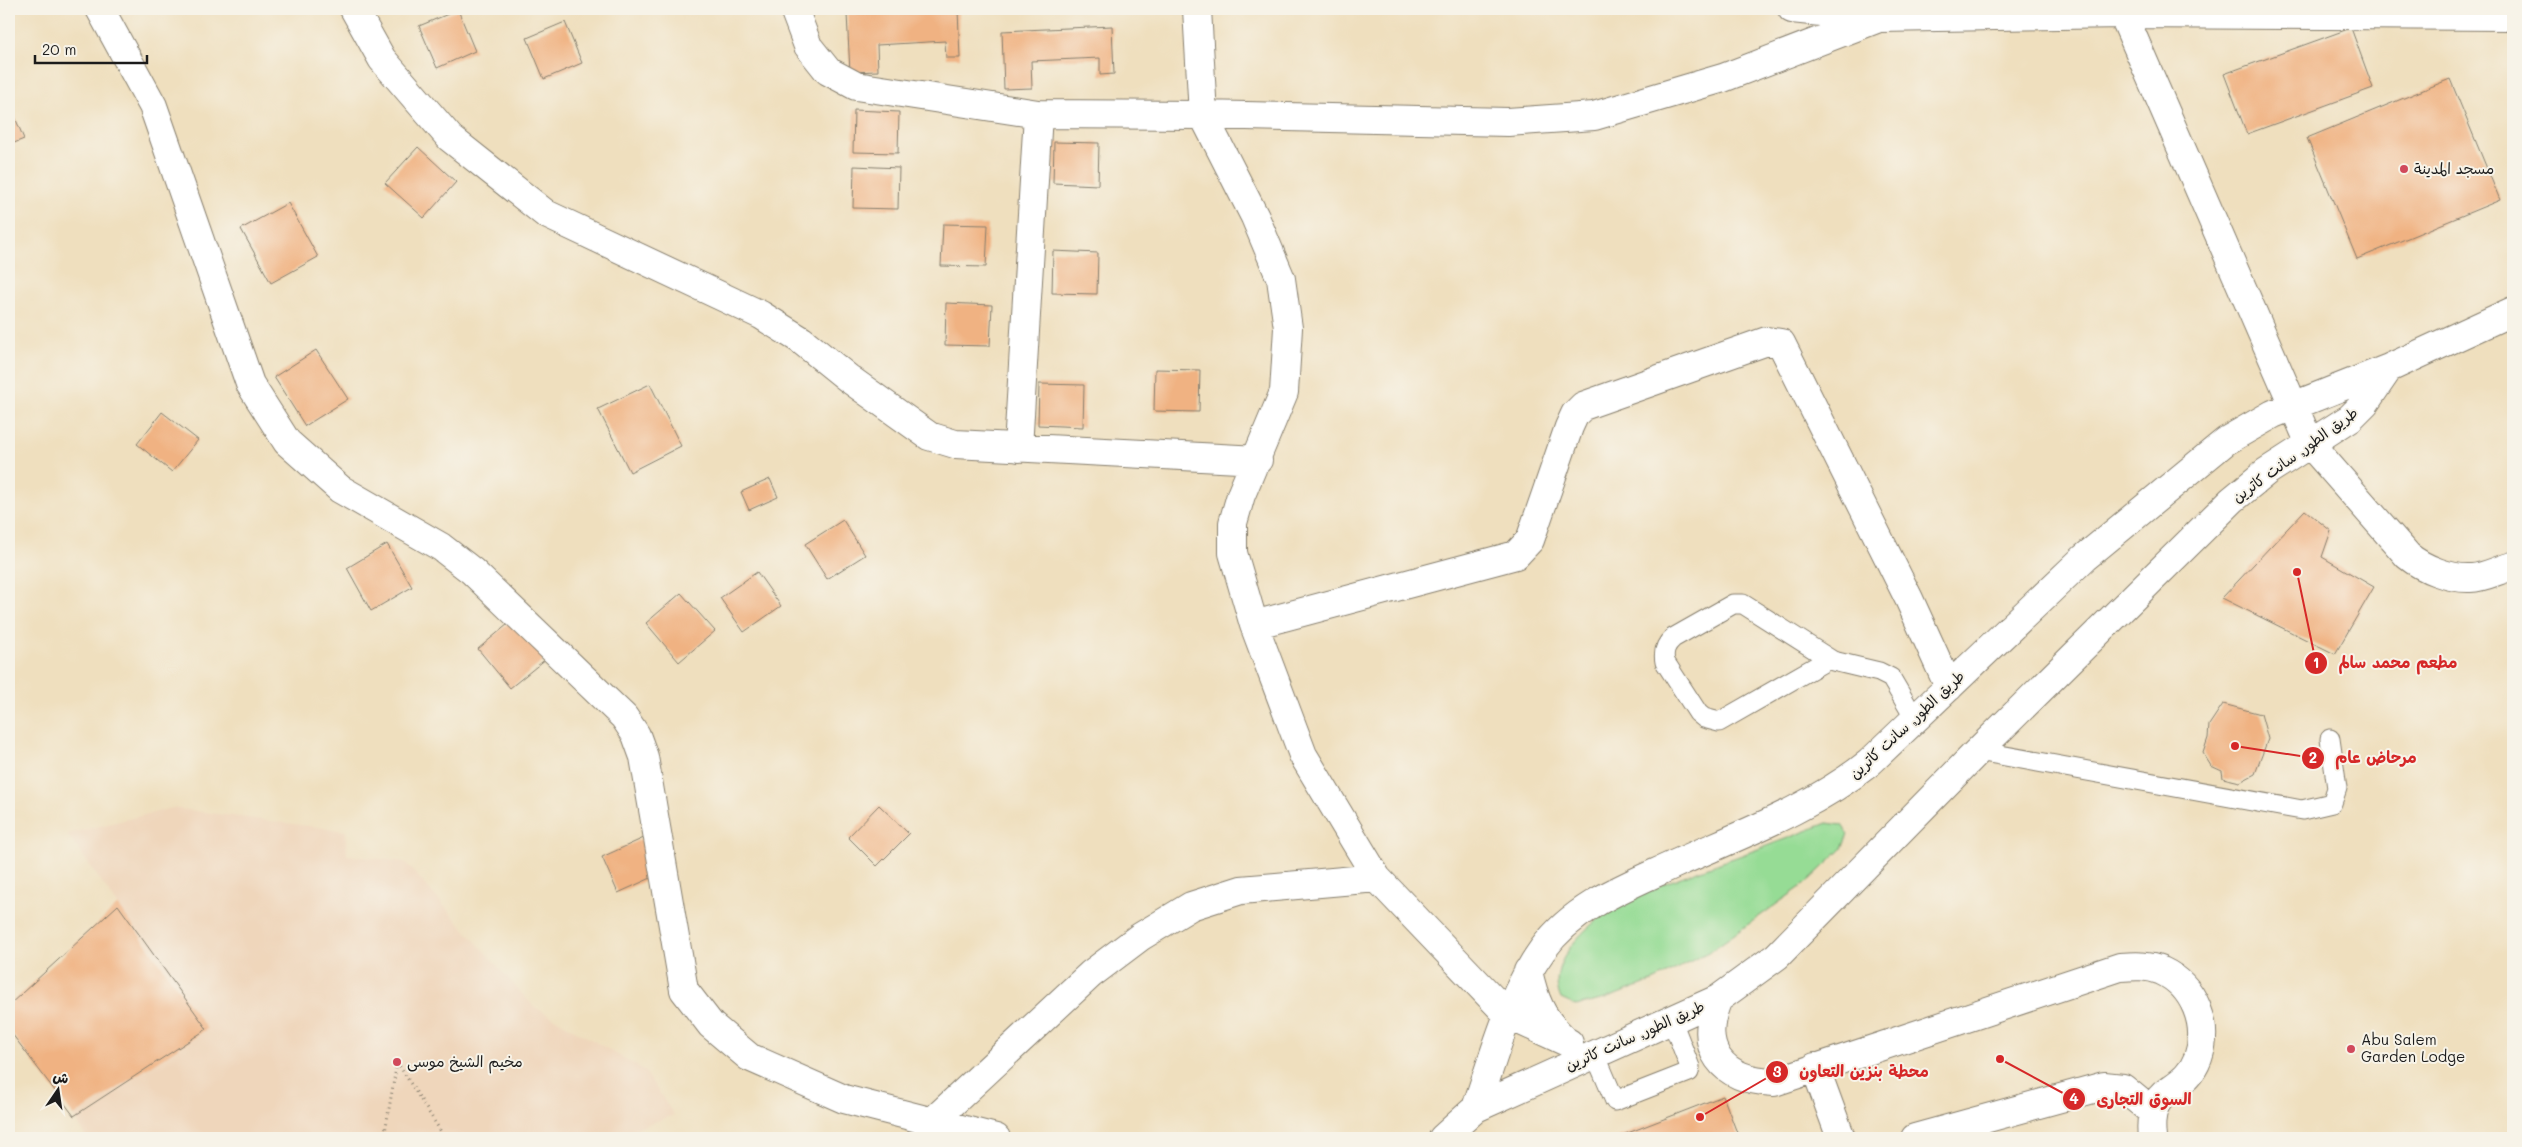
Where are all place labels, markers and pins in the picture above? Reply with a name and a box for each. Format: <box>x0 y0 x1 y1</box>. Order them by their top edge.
place label: مسجد المدينة <box>2414 158 2494 178</box>
marker: مسجد المدينة <box>2398 163 2410 175</box>
callout: مطعم محمد سالم <box>2304 647 2468 678</box>
callout: مرحاض عام <box>2300 742 2427 773</box>
place label: Abu Salem Garden Lodge <box>2361 1029 2465 1066</box>
marker: Abu Salem Garden Lodge <box>2345 1043 2357 1055</box>
place label: مخيم الشيخ موسى <box>407 1051 523 1074</box>
marker: مخيم الشيخ موسى <box>391 1056 403 1068</box>
callout: محطة بنزين التعاون <box>1765 1056 1939 1087</box>
callout: السوق التجارى <box>2061 1084 2201 1115</box>

